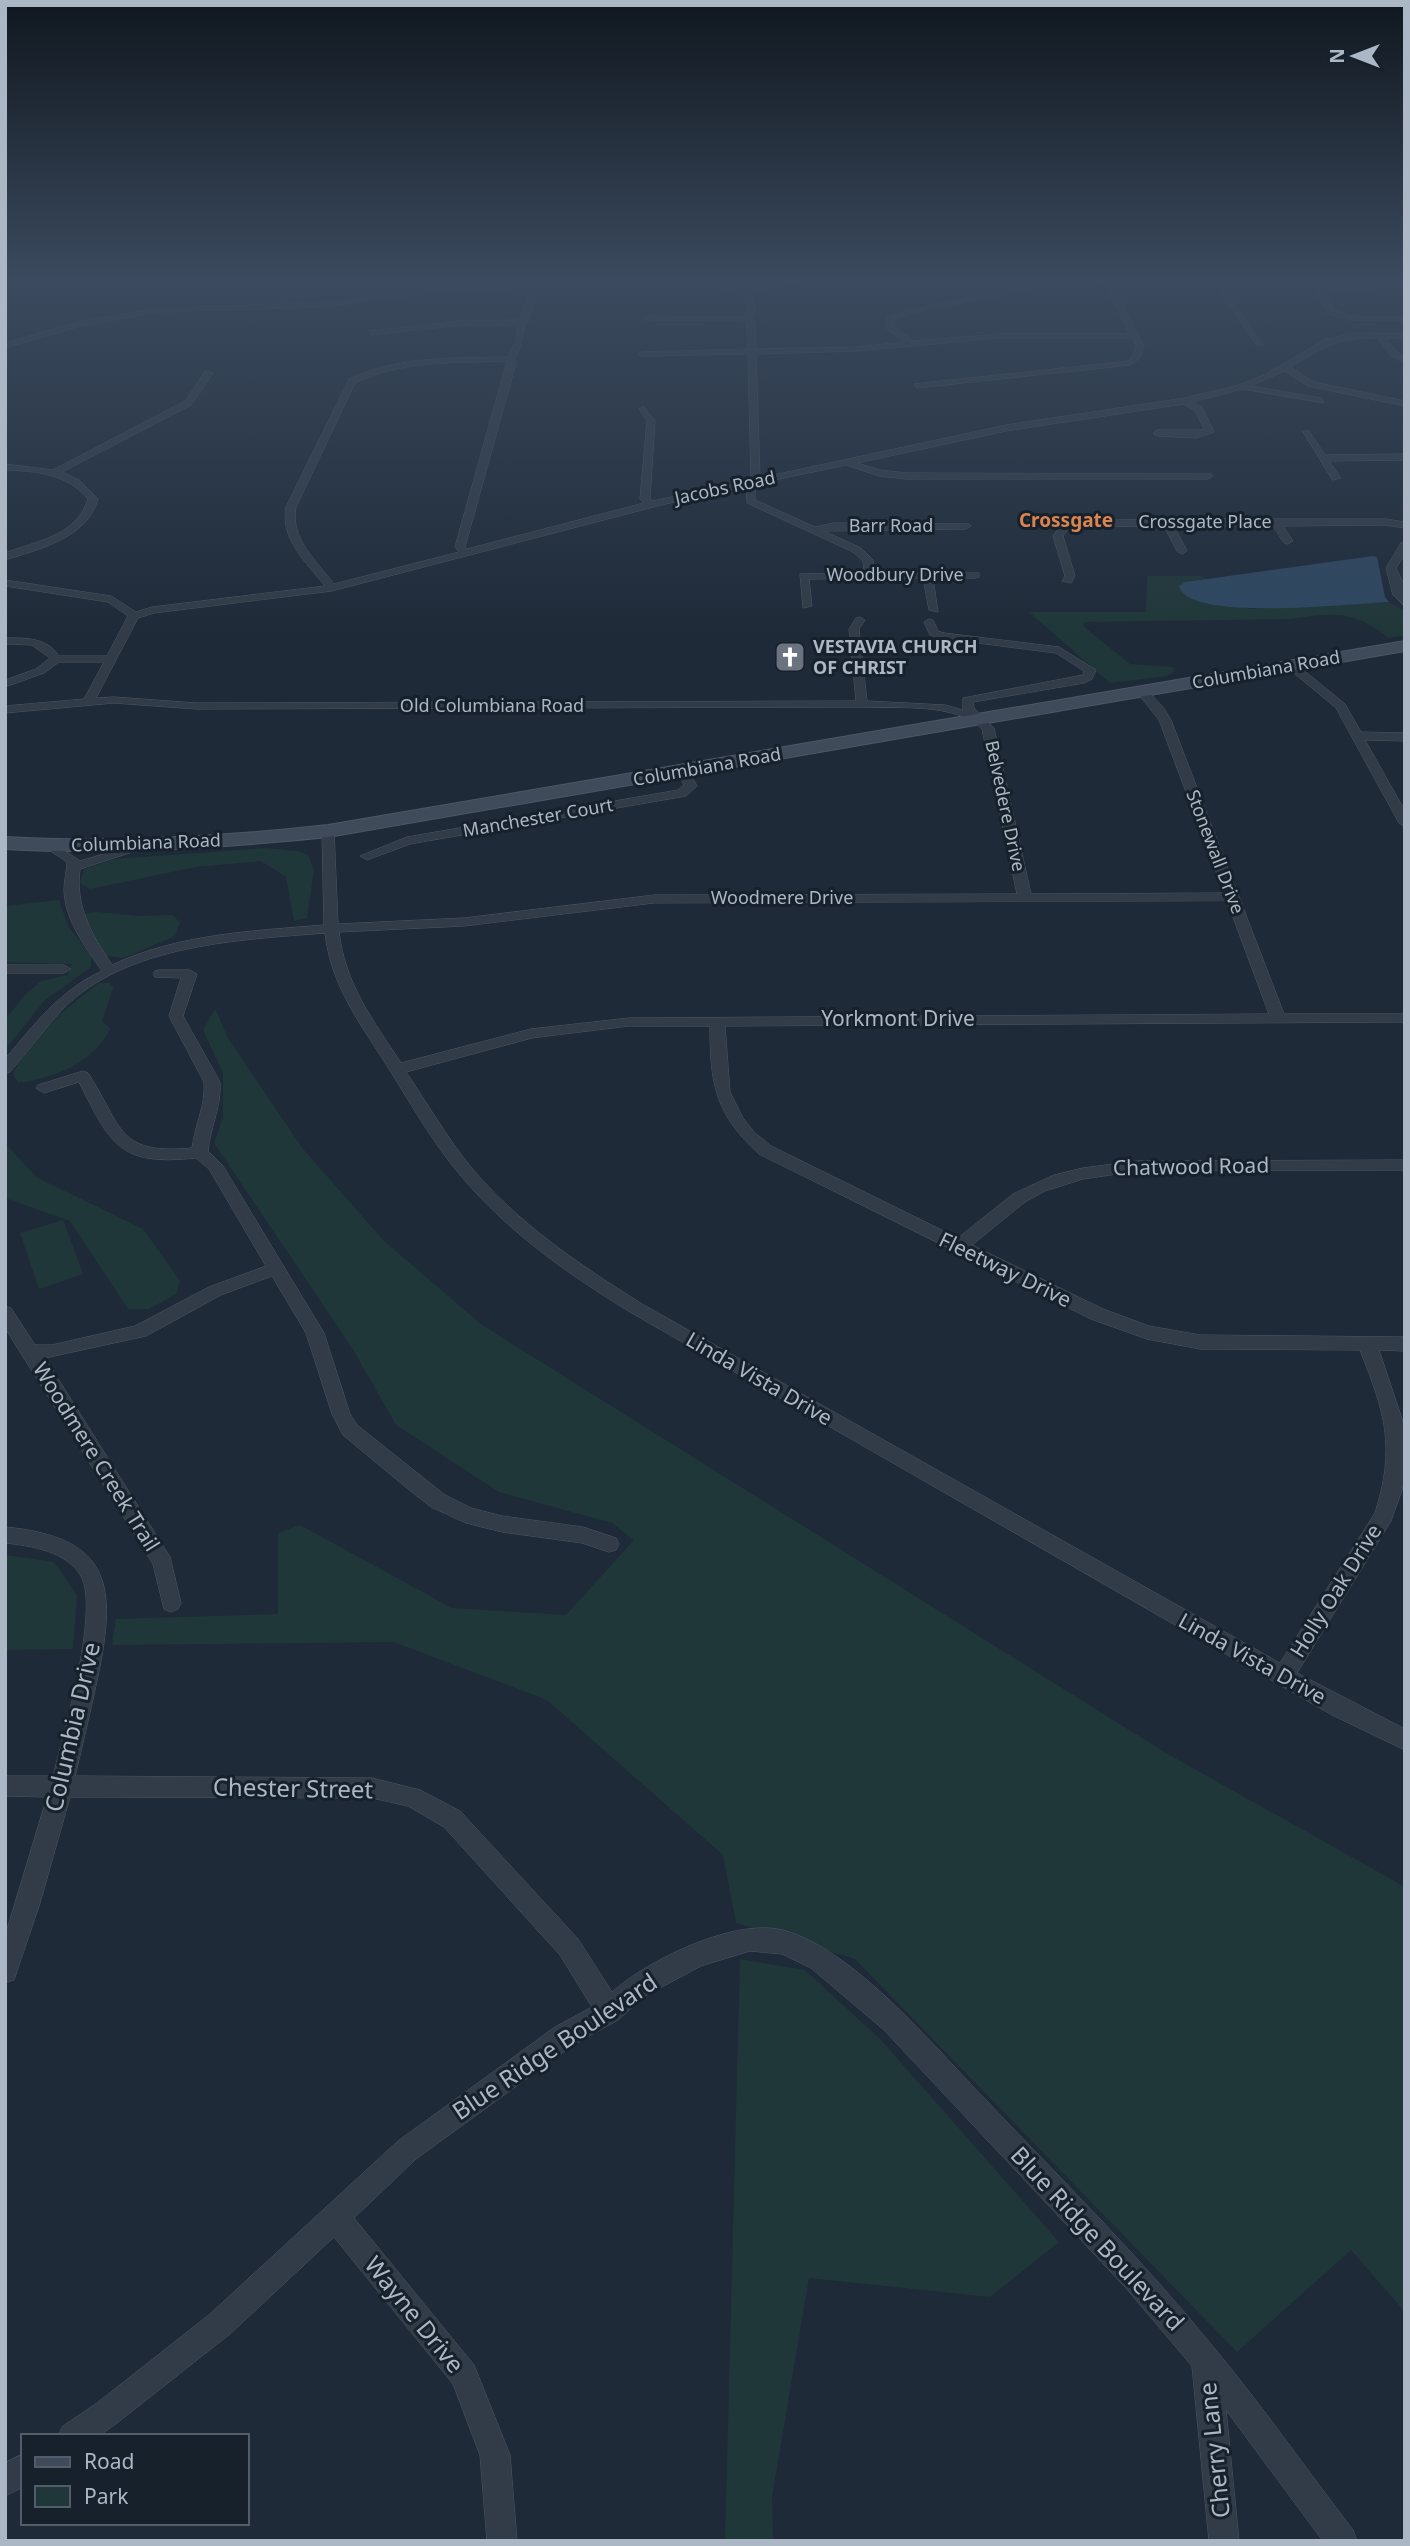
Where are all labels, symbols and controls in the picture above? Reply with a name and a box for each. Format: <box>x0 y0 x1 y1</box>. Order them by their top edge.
north arrow <box>1319 21 1389 91</box>
text: N <box>1324 48 1350 64</box>
street label: Jacobs Road <box>670 465 777 510</box>
district label: Crossgate <box>1019 507 1113 533</box>
street label: Crossgate Place <box>1138 509 1272 533</box>
street label: Barr Road <box>849 513 933 537</box>
street label: Woodbury Drive <box>826 562 964 586</box>
place label: VESTAVIA CHURCH OF CHRIST <box>813 634 977 679</box>
church icon: VESTAVIA CHURCH OF CHRIST <box>773 640 807 674</box>
street label: Columbiana Road <box>1190 644 1342 694</box>
street label: Old Columbiana Road <box>400 693 584 717</box>
street label: Belvedere Drive <box>980 738 1032 874</box>
street label: Columbiana Road <box>631 741 783 791</box>
street label: Stonewall Drive <box>1181 786 1251 917</box>
street label: Manchester Court <box>461 792 615 842</box>
street label: Columbiana Road <box>71 827 221 857</box>
street label: Woodmere Drive <box>711 885 853 909</box>
street label: Yorkmont Drive <box>821 1004 975 1032</box>
street label: Chatwood Road <box>1113 1151 1269 1181</box>
street label: Fleetway Drive <box>935 1225 1076 1313</box>
street label: Linda Vista Drive <box>681 1325 838 1431</box>
street label: Woodmere Creek Trail <box>27 1357 166 1556</box>
street label: Holly Oak Drive <box>1283 1519 1387 1662</box>
street label: Linda Vista Drive <box>1174 1606 1331 1710</box>
street label: Columbia Drive <box>36 1639 107 1815</box>
street label: Chester Street <box>213 1770 374 1805</box>
street label: Blue Ridge Boulevard <box>445 1965 663 2127</box>
street label: Blue Ridge Boulevard <box>1004 2139 1192 2337</box>
street label: Wayne Drive <box>358 2249 473 2379</box>
street label: Cherry Lane <box>1190 2381 1237 2520</box>
legend <box>21 2434 248 2525</box>
text: Road <box>84 2447 134 2475</box>
text: Park <box>84 2482 129 2510</box>

